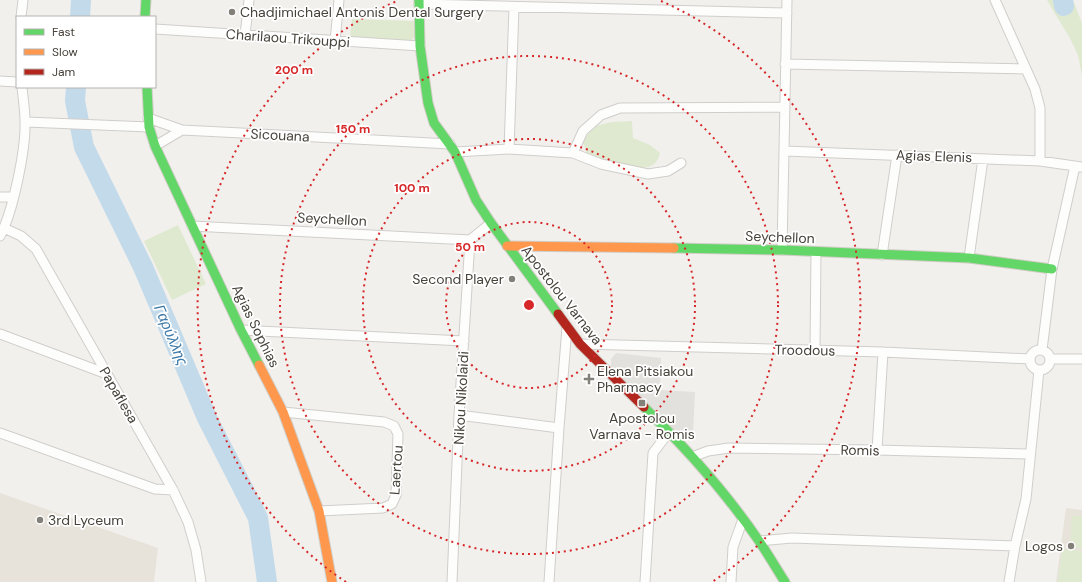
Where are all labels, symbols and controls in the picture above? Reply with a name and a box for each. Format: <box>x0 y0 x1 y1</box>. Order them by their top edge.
place label: Chadjimichael Antonis Dental Surgery <box>240 3 484 21</box>
marker: Chadjimichael Antonis Dental Surgery <box>227 7 237 17</box>
legend <box>16 16 156 88</box>
text: Fast <box>52 24 75 40</box>
street label: Charilaou Trikouppi <box>225 25 351 51</box>
text: Slow <box>52 44 78 60</box>
text: 200 m <box>275 62 313 78</box>
text: Jam <box>52 64 75 80</box>
text: 150 m <box>336 121 370 137</box>
street label: Sicouana <box>250 124 310 146</box>
street label: Agias Elenis <box>896 146 972 166</box>
text: 100 m <box>394 180 430 196</box>
street label: Seychellon <box>297 208 367 230</box>
street label: Seychellon <box>745 227 815 247</box>
text: 50 m <box>455 239 485 255</box>
street label: Apostolou Varnava <box>518 242 606 348</box>
place label: Second Player <box>412 270 504 288</box>
marker: Second Player <box>507 274 517 284</box>
street label: Agias Sophias <box>228 282 284 370</box>
centre of rings <box>522 298 536 312</box>
water label: Γαρύλλης <box>149 301 193 369</box>
street label: Troodous <box>774 340 836 360</box>
street label: Nikou Nikolaidi <box>450 351 472 445</box>
place label: Elena Pitsiakou Pharmacy <box>597 362 693 396</box>
street label: Papaflesa <box>96 364 142 426</box>
marker: Elena Pitsiakou Pharmacy <box>584 374 594 384</box>
marker: Apostolou Varnava - Romis <box>637 398 647 408</box>
place label: Apostolou Varnava - Romis <box>589 409 695 443</box>
street label: Romis <box>840 441 880 459</box>
street label: Laertou <box>385 445 407 495</box>
place label: 3rd Lyceum <box>48 511 124 529</box>
marker: 3rd Lyceum <box>35 515 45 525</box>
place label: Logos <box>1025 537 1063 555</box>
marker: Logos <box>1066 541 1076 551</box>

